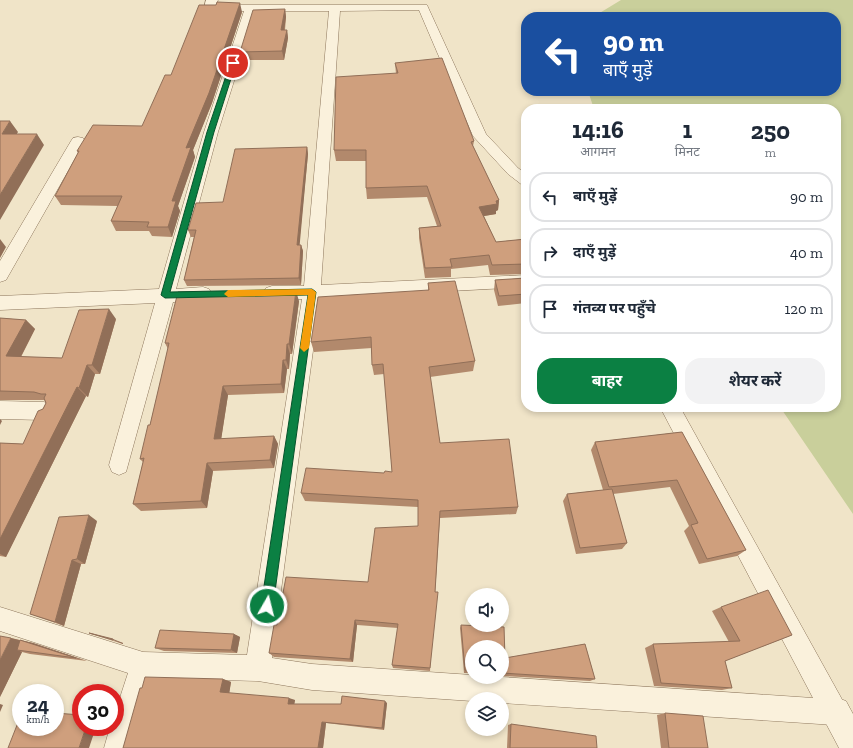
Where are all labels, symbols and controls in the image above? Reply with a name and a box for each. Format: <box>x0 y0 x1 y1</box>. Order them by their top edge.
text: 90 m <box>603 25 664 58</box>
icon: left <box>537 28 589 80</box>
pin <box>216 46 250 80</box>
icon: arrive <box>222 52 244 74</box>
text: बाएँ मुड़ें <box>603 59 652 81</box>
text: 14:16 <box>572 115 624 144</box>
text: 1 <box>682 115 692 144</box>
text: 250 <box>751 116 790 145</box>
text: आगमन <box>580 144 616 159</box>
text: मिनट <box>675 144 700 159</box>
text: m <box>765 145 776 160</box>
icon: left <box>539 186 561 208</box>
text: बाएँ मुड़ें <box>573 187 617 205</box>
text: 90 m <box>790 188 823 206</box>
icon: right <box>539 242 561 264</box>
text: दाएँ मुड़ें <box>573 243 616 261</box>
text: 40 m <box>790 244 823 262</box>
icon: arrive <box>539 298 561 320</box>
text: गंतव्य पर पहुँचे <box>573 299 656 317</box>
text: 120 m <box>785 300 823 318</box>
button: बाहर <box>537 358 677 404</box>
button: शेयर करें <box>685 358 825 404</box>
position arrow <box>246 585 288 627</box>
map controls <box>465 588 509 736</box>
button: sound <box>465 588 509 632</box>
button: search <box>465 640 509 684</box>
speed limit sign: 30 <box>72 684 124 736</box>
button: layers <box>465 692 509 736</box>
text: 24 <box>27 693 49 717</box>
text: km/h <box>27 714 49 726</box>

